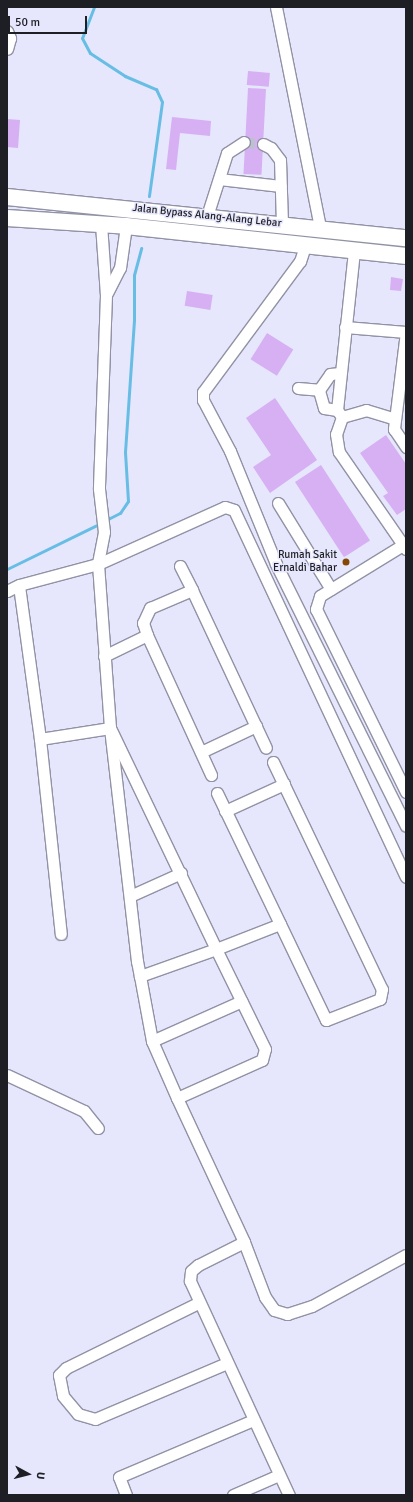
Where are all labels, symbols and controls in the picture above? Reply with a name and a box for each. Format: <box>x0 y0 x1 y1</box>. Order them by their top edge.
scale bar <box>10 8 89 34</box>
text: 50 m <box>15 15 40 30</box>
street label: Jalan Bypass Alang-Alang Lebar <box>132 202 282 230</box>
place label: Rumah Sakit Ernaldi Bahar <box>273 549 337 575</box>
marker: Rumah Sakit Ernaldi Bahar <box>340 556 352 568</box>
north arrow <box>8 1454 48 1494</box>
text: U <box>34 1471 47 1480</box>

